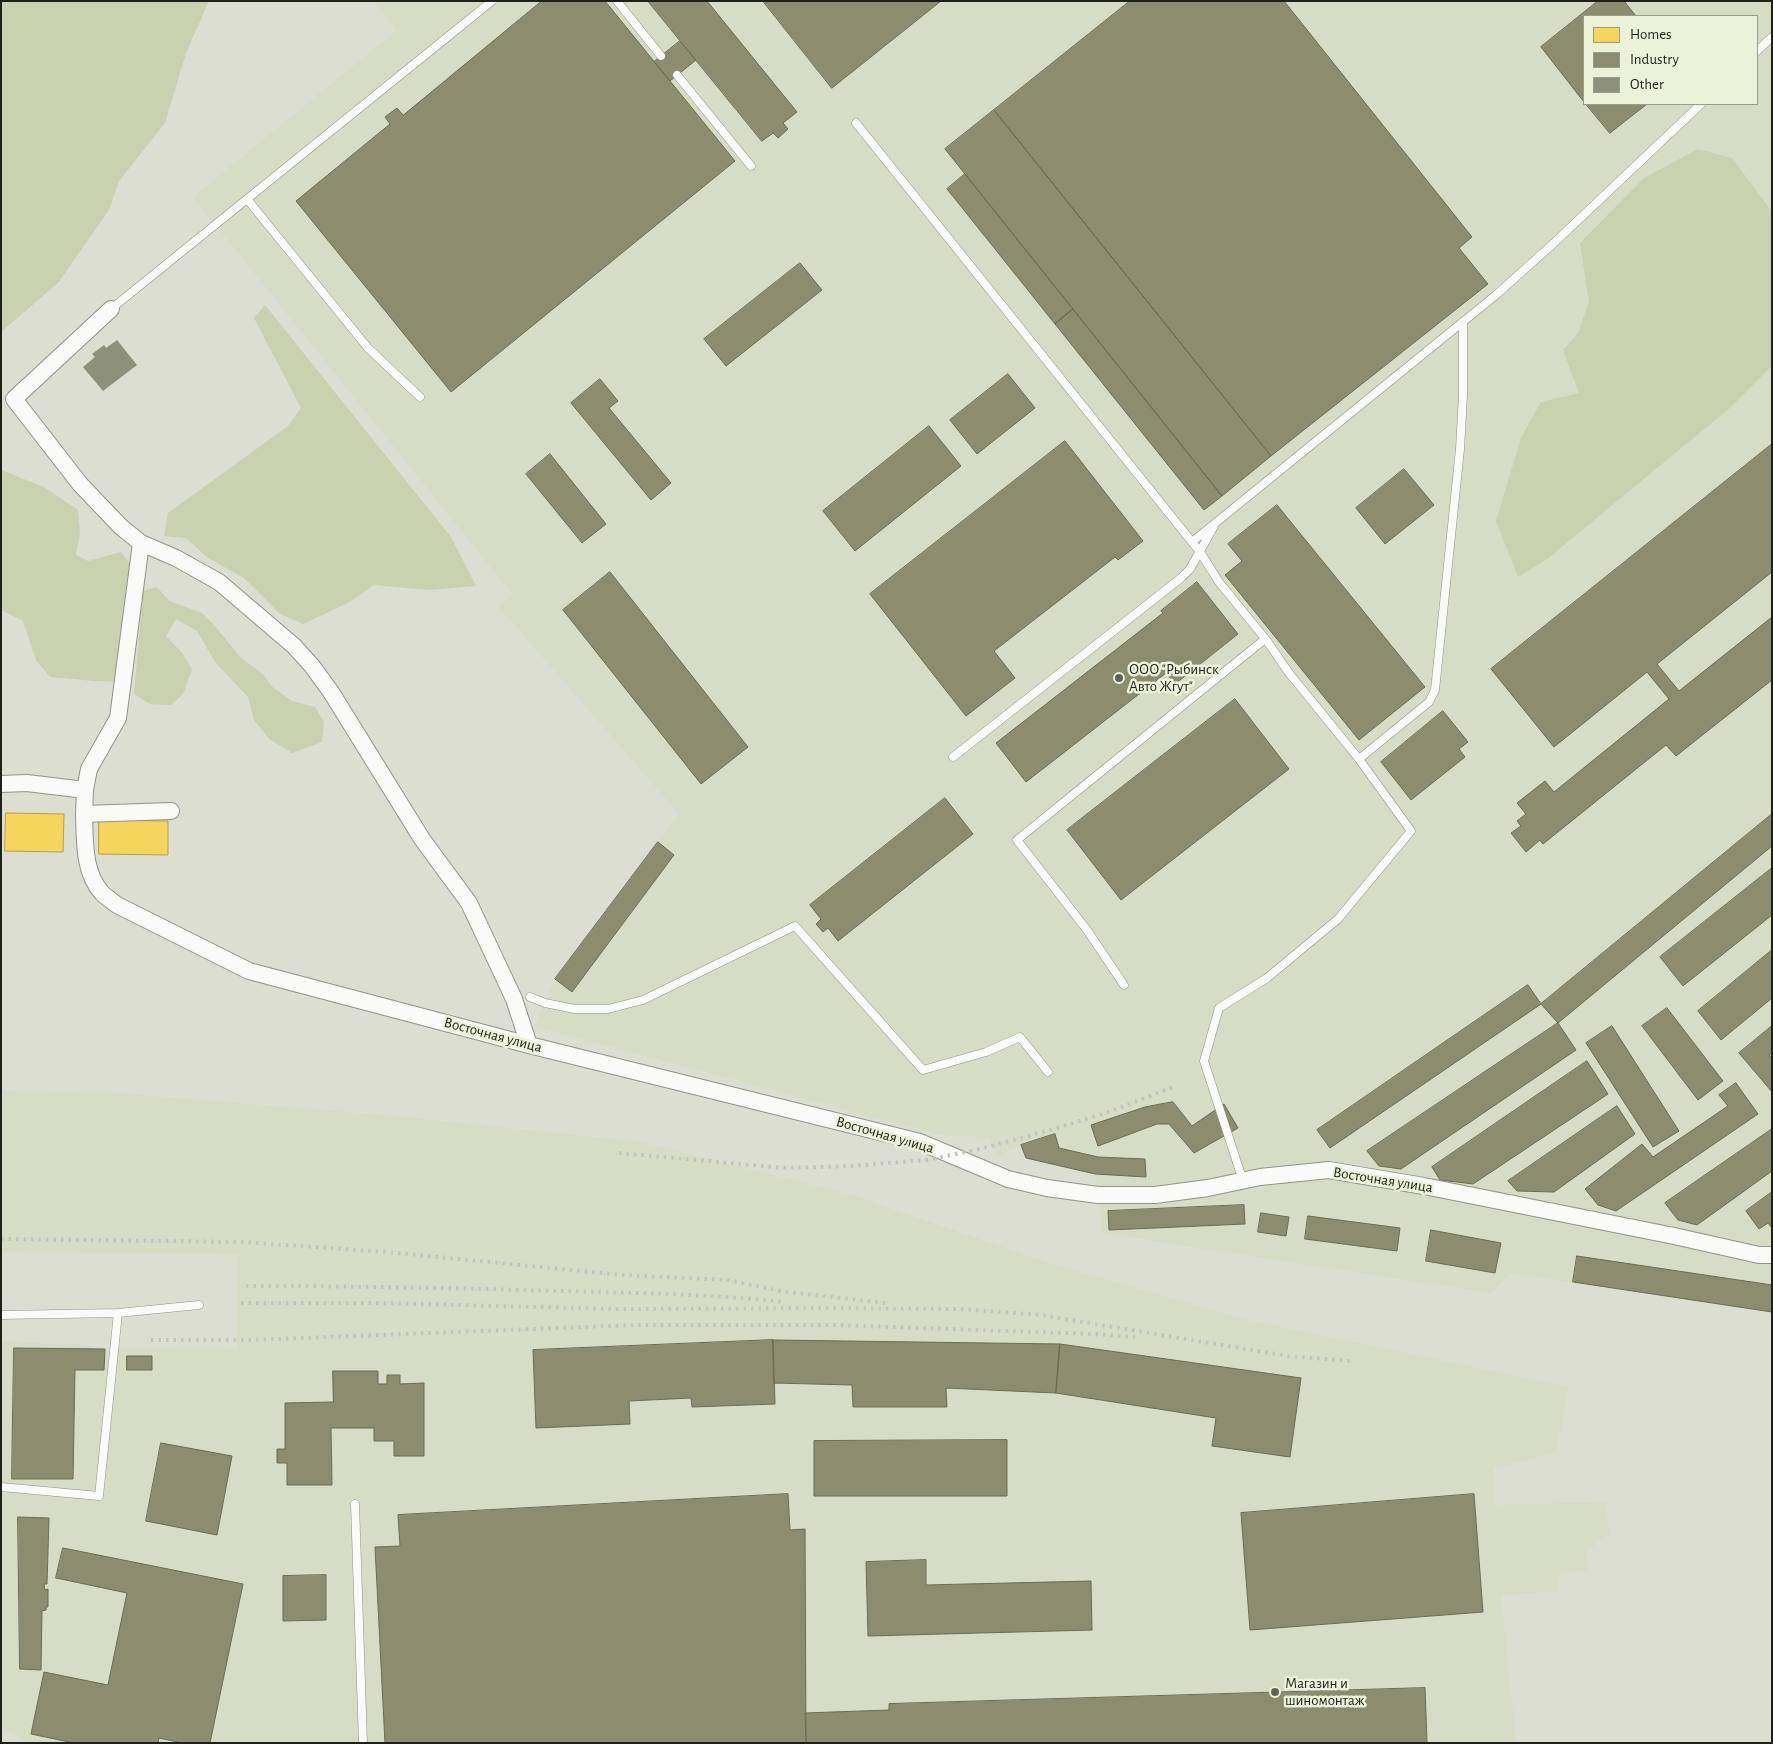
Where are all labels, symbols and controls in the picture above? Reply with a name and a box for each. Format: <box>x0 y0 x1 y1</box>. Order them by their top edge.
legend <box>1583 15 1758 105</box>
text: Homes <box>1630 27 1672 42</box>
text: Industry <box>1630 52 1679 67</box>
text: Other <box>1630 77 1664 92</box>
place label: ООО "Рыбинск Авто Жгут" <box>1129 660 1219 695</box>
marker: ООО "Рыбинск Авто Жгут" <box>1113 672 1125 684</box>
street label: Восточная улица <box>442 1013 544 1057</box>
street label: Восточная улица <box>834 1112 936 1158</box>
street label: Восточная улица <box>1332 1163 1434 1197</box>
place label: Магазин и шиномонтаж <box>1285 1674 1365 1709</box>
marker: Магазин и шиномонтаж <box>1269 1686 1281 1698</box>

